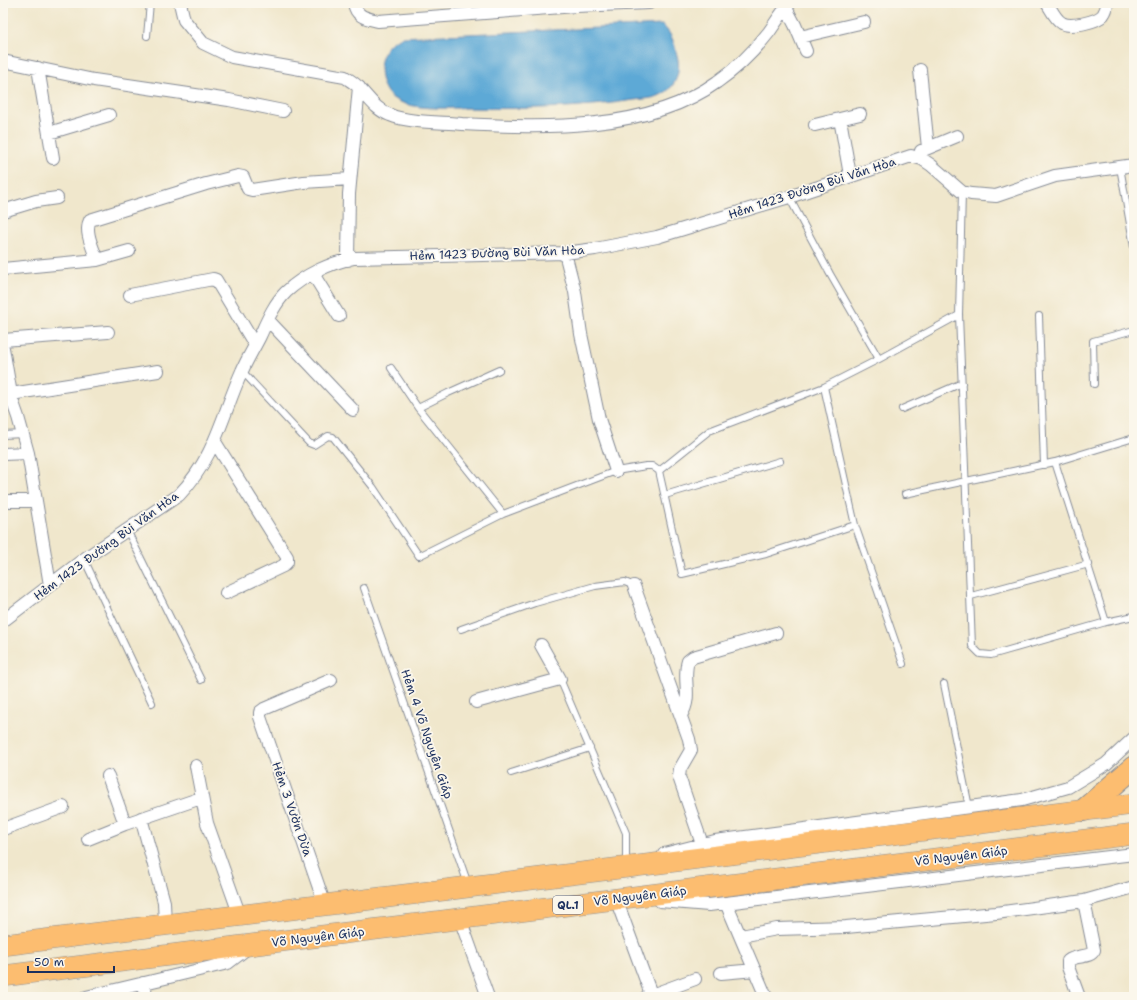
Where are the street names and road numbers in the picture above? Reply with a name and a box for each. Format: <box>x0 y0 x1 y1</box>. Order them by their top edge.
street label: Hẻm 1423 Đường Bùi Văn Hòa <box>726 153 898 223</box>
street label: Hẻm 1423 Đường Bùi Văn Hòa <box>409 242 585 264</box>
street label: Hẻm 1423 Đường Bùi Văn Hòa <box>30 488 182 604</box>
street label: Hẻm 4 Võ Nguyên Giáp <box>397 667 457 801</box>
street label: Hẻm 3 Vườn Dừa <box>268 760 316 859</box>
street label: Võ Nguyên Giáp <box>913 842 1009 870</box>
street label: Võ Nguyên Giáp <box>592 882 688 910</box>
road number: QL.1 <box>553 896 583 914</box>
street label: Võ Nguyên Giáp <box>270 923 366 951</box>

